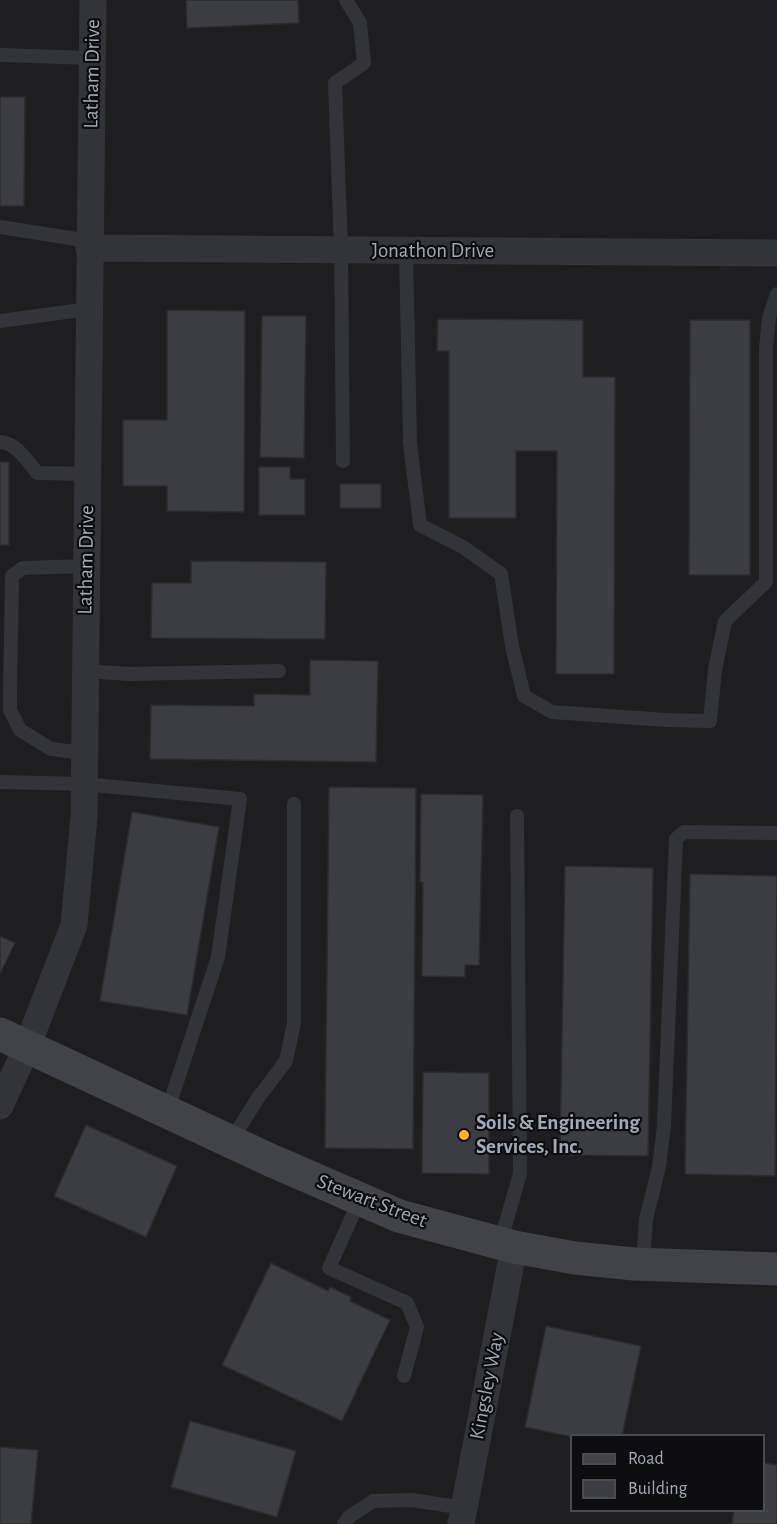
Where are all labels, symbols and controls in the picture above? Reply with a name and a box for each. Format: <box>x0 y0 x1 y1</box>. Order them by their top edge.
street label: Latham Drive <box>78 19 106 129</box>
street label: Jonathon Drive <box>372 238 494 264</box>
street label: Latham Drive <box>72 505 100 615</box>
place label: Soils & Engineering Services, Inc. <box>476 1110 640 1160</box>
marker: Soils & Engineering Services, Inc. <box>457 1128 471 1142</box>
street label: Stewart Street <box>313 1169 431 1233</box>
street label: Kingsley Way <box>464 1330 510 1442</box>
legend <box>570 1434 765 1512</box>
text: Road <box>628 1450 664 1468</box>
text: Building <box>628 1480 687 1498</box>

